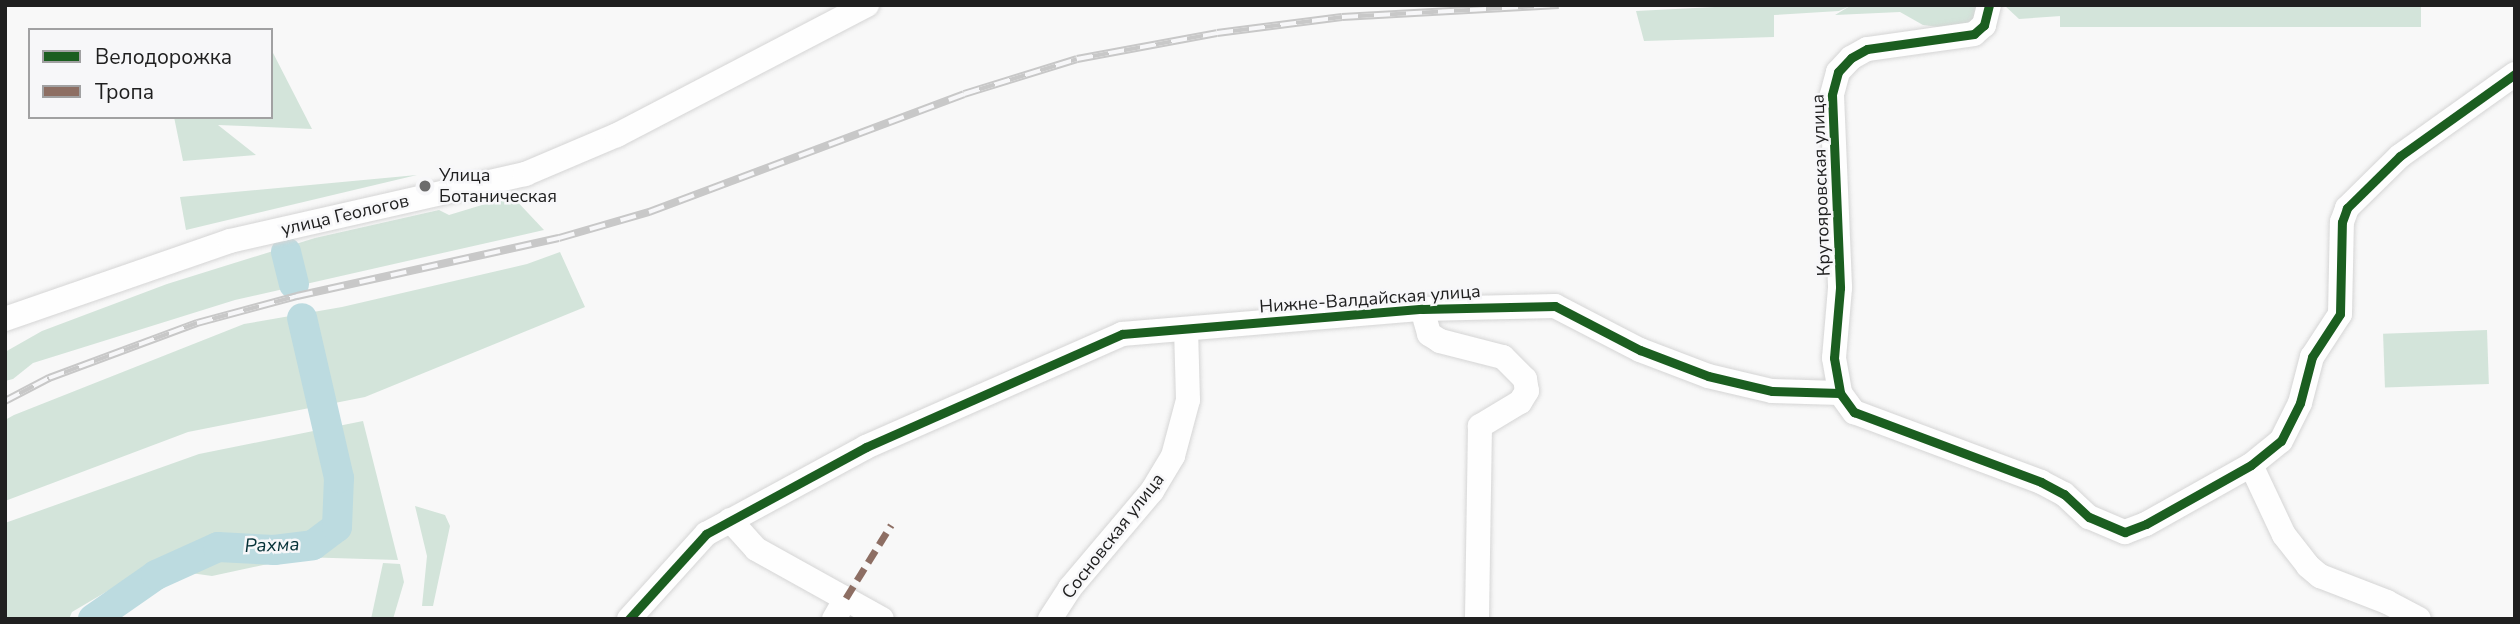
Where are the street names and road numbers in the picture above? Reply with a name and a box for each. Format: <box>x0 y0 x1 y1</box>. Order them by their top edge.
street label: Крутояровская улица <box>1807 94 1835 276</box>
street label: улица Геологов <box>279 190 411 240</box>
street label: Нижне-Валдайская улица <box>1259 280 1481 318</box>
street label: Сосновская улица <box>1057 469 1169 603</box>

